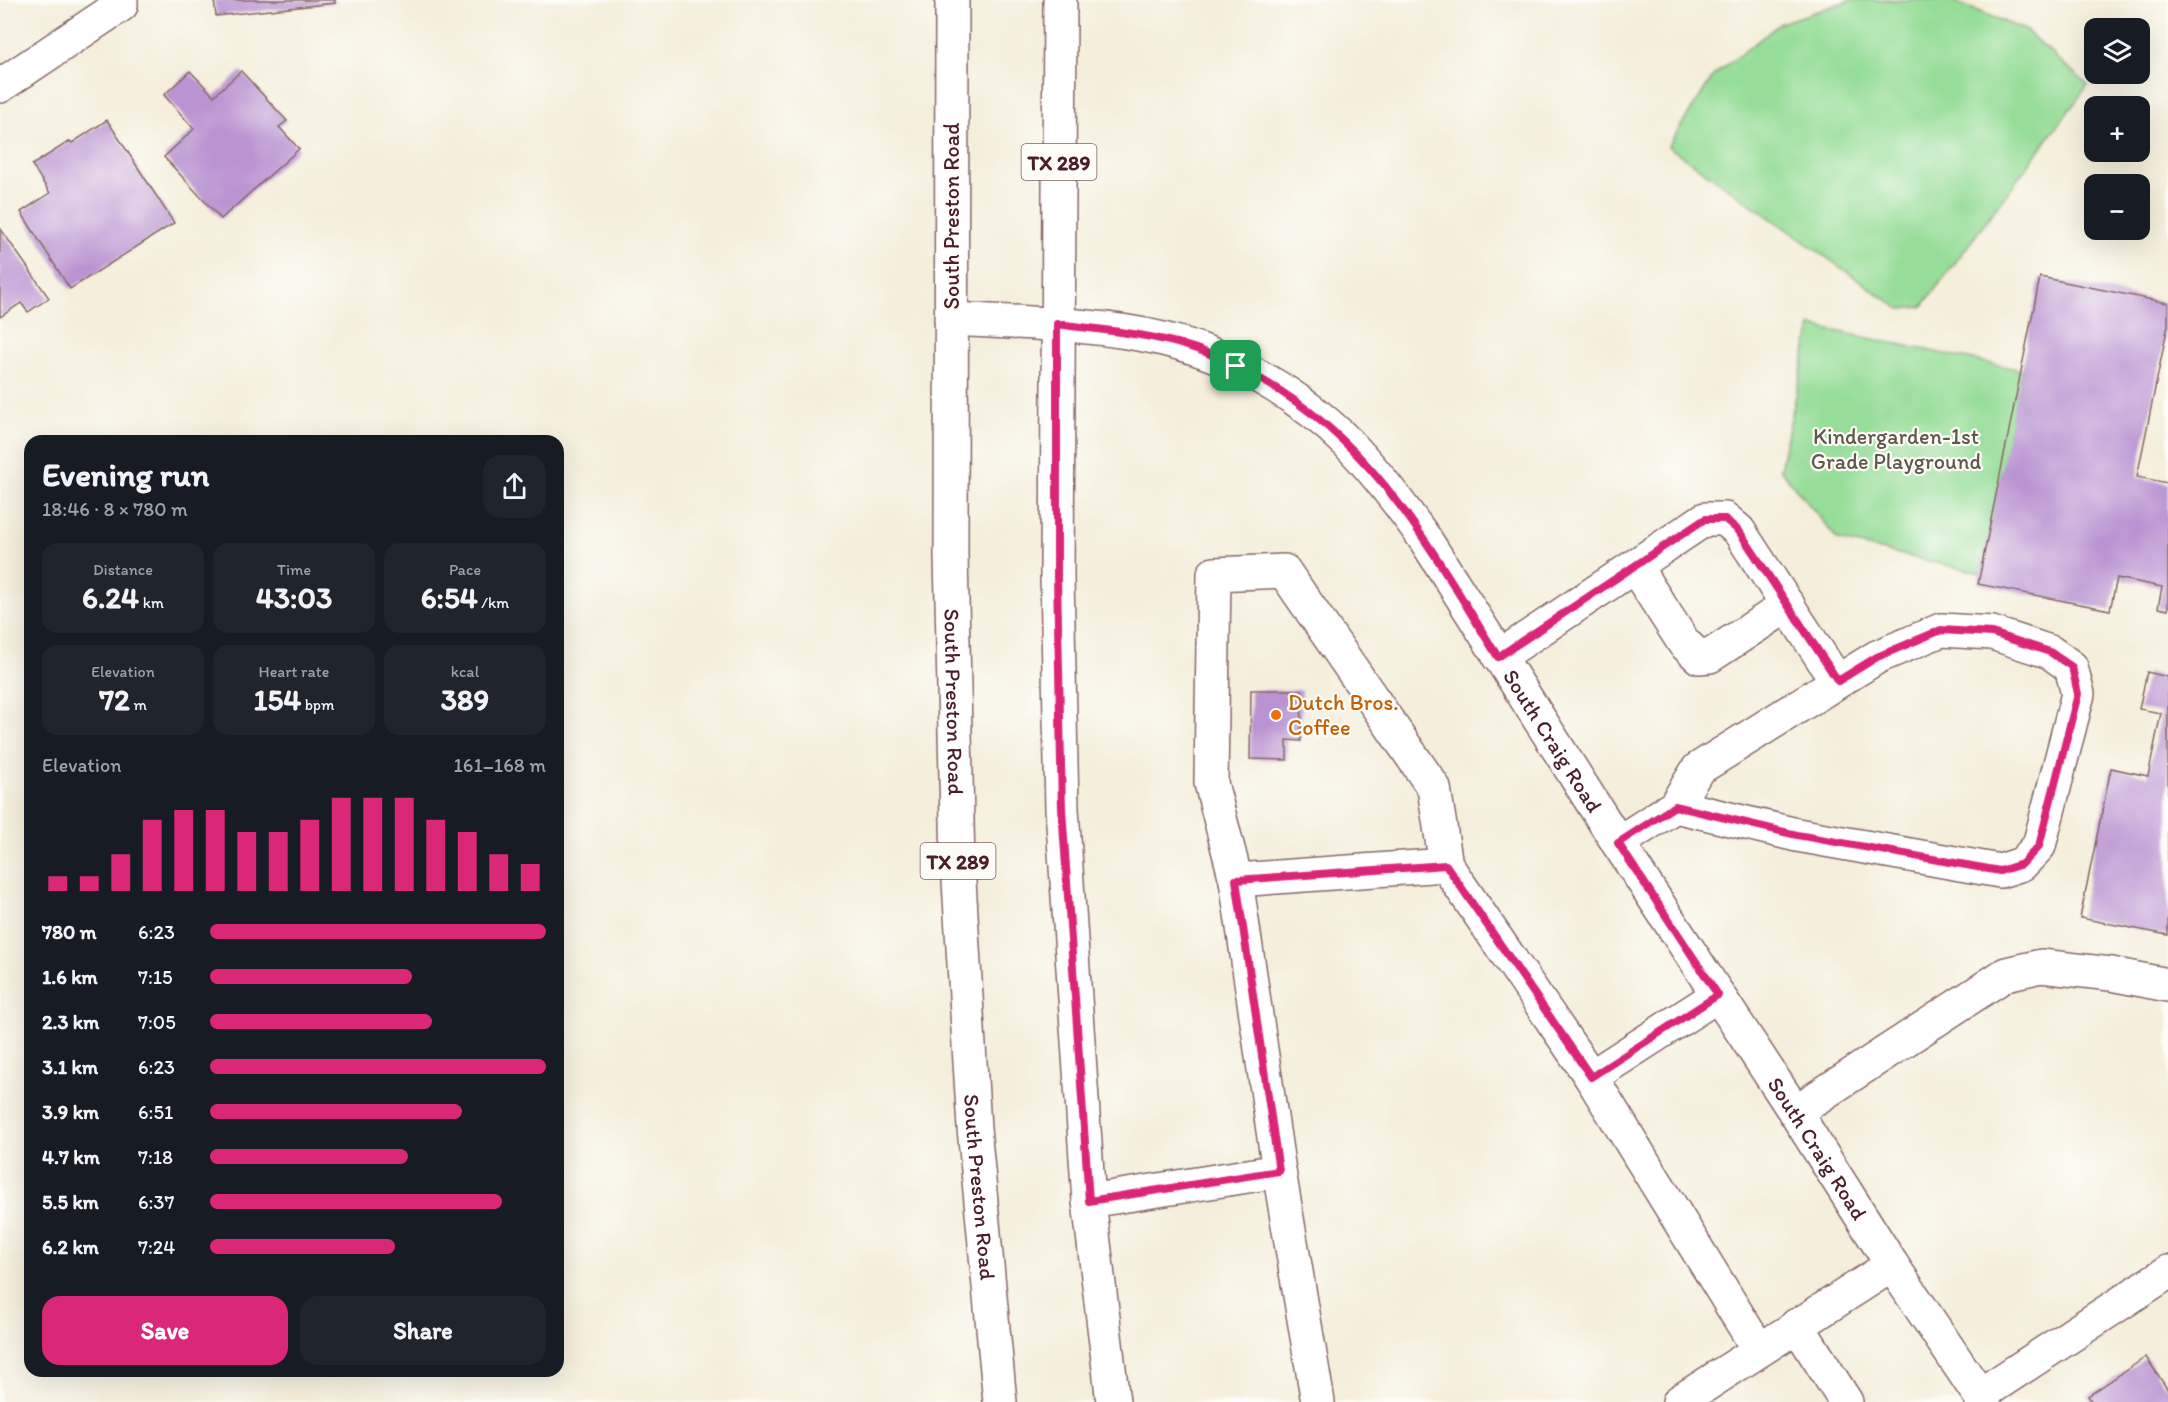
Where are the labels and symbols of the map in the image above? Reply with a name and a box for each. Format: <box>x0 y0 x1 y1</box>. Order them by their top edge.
street label: South Preston Road <box>938 123 965 309</box>
road number: TX 289 <box>1022 144 1096 180</box>
pin <box>1210 340 1261 391</box>
park label: Kindergarden-1st Grade Playground <box>1811 423 1981 475</box>
street label: South Preston Road <box>939 608 970 796</box>
street label: South Craig Road <box>1498 664 1609 817</box>
place label: Dutch Bros. Coffee <box>1288 689 1399 741</box>
marker: Dutch Bros. Coffee <box>1269 708 1283 722</box>
road number: TX 289 <box>920 843 996 879</box>
street label: South Craig Road <box>1762 1072 1873 1225</box>
street label: South Preston Road <box>958 1093 1002 1281</box>

